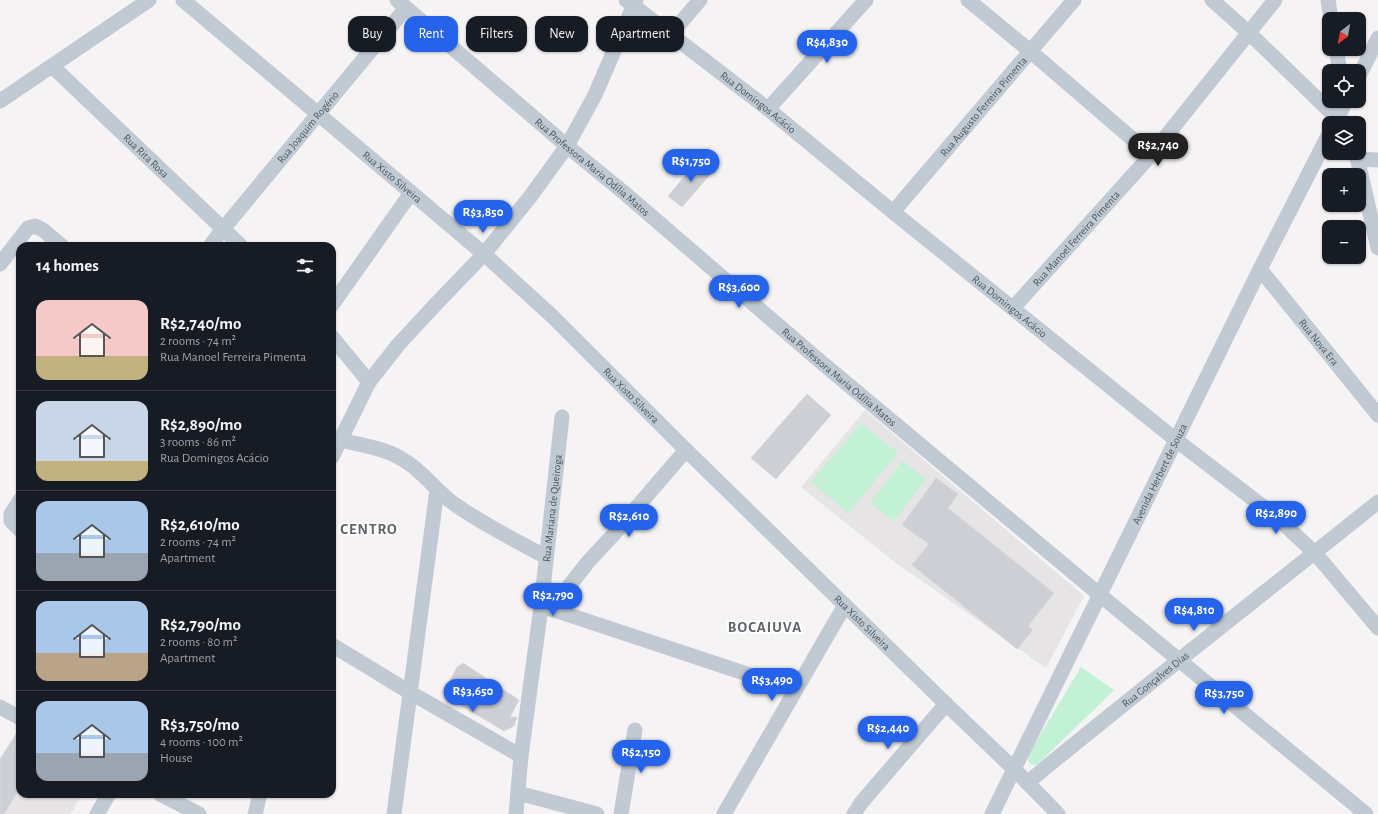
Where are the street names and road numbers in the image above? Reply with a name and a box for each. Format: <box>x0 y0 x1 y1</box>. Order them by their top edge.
street label: Rua Augusto Ferreira Pimenta <box>938 55 1029 159</box>
street label: Rua Domingos Acácio <box>718 70 798 135</box>
street label: Rua Joaquim Rogério <box>275 89 341 165</box>
street label: Rua Professora Maria Odília Matos <box>533 116 652 218</box>
street label: Rua Rita Rosa <box>121 132 171 180</box>
street label: Rua Xisto Silveira <box>360 149 424 205</box>
street label: Rua Manoel Ferreira Pimenta <box>1031 189 1122 288</box>
street label: Rua Domingos Acácio <box>970 273 1049 340</box>
street label: Rua Nova Era <box>1297 317 1341 368</box>
street label: Rua Professora Maria Odília Matos <box>780 326 898 428</box>
street label: Rua Xisto Silveira <box>601 366 661 426</box>
street label: Avenida Herbert de Souza <box>1130 422 1189 526</box>
street label: Rua Mariana de Queiroga <box>541 454 564 563</box>
street label: Rua Xisto Silveira <box>832 593 892 652</box>
street label: Rua Gonçalves Dias <box>1120 650 1191 709</box>

